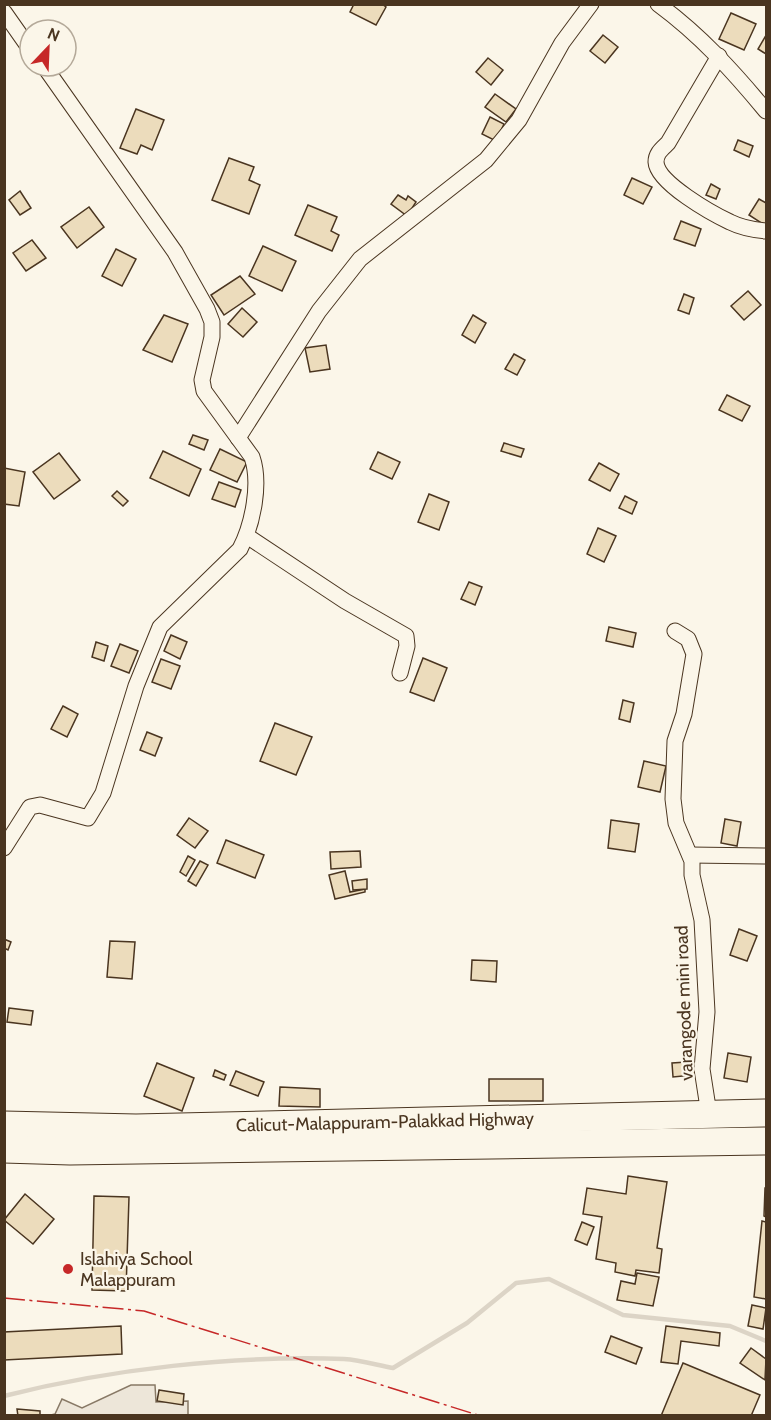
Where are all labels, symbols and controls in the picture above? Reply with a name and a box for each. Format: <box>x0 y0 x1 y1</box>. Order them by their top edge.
north arrow <box>18 18 78 78</box>
text: N <box>45 24 63 46</box>
street label: varangode mini road <box>670 925 698 1081</box>
street label: Calicut-Malappuram-Palakkad Highway <box>236 1108 534 1137</box>
place label: Islahiya School Malappuram <box>80 1248 193 1291</box>
marker: Islahiya School Malappuram <box>61 1262 75 1276</box>

